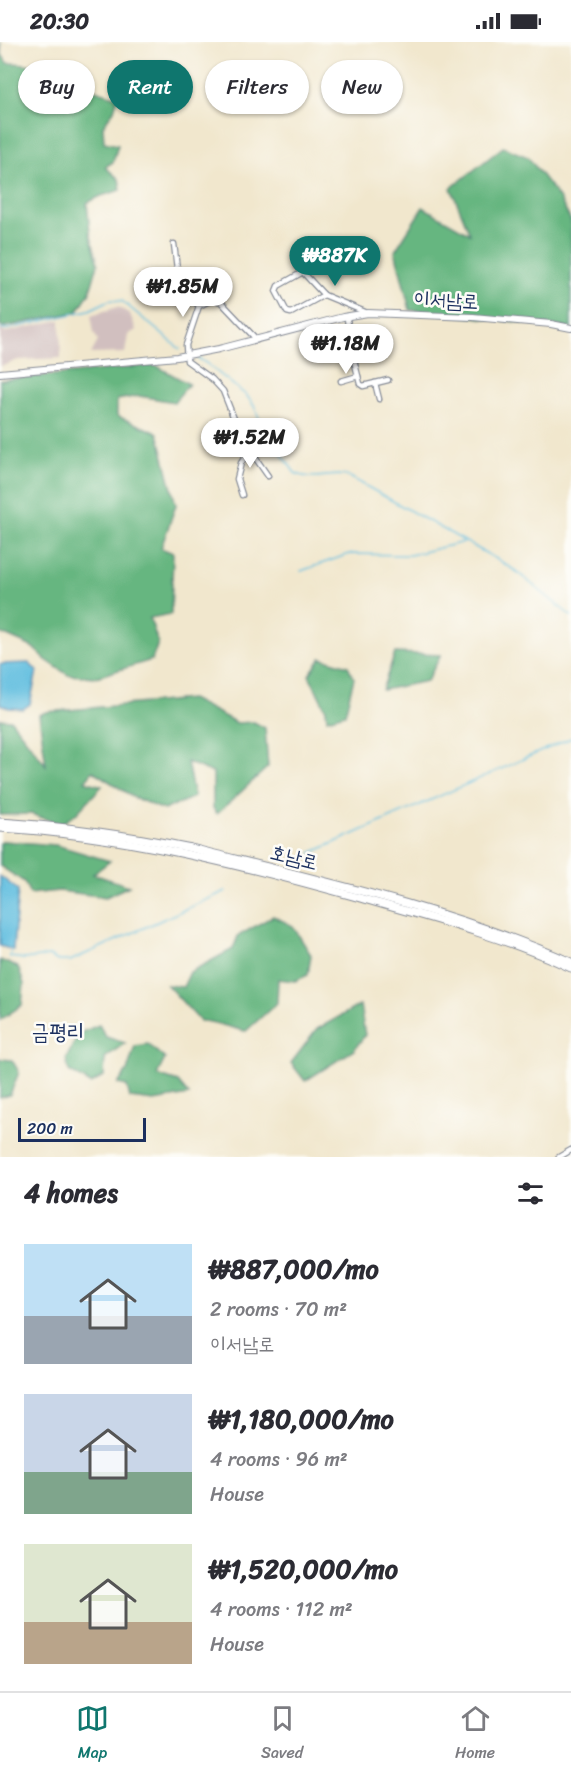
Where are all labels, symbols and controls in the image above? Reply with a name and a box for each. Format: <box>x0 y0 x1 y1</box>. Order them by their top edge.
text: 20:30 <box>30 2 89 41</box>
chip: Buy <box>18 60 95 114</box>
chip: Rent <box>107 60 193 114</box>
chip: Filters <box>205 60 309 114</box>
chip: New <box>321 60 403 114</box>
pin: ₩887K <box>293 236 377 287</box>
text: ₩887K <box>303 238 367 273</box>
pin: ₩1.85M <box>134 267 232 318</box>
text: ₩1.85M <box>148 269 218 304</box>
street label: 이서남로 <box>413 281 479 320</box>
pin: ₩1.18M <box>297 324 395 375</box>
text: ₩1.18M <box>313 326 380 361</box>
pin: ₩1.52M <box>201 418 299 469</box>
text: ₩1.52M <box>215 420 285 455</box>
street label: 호남로 <box>266 835 322 880</box>
district label: 금평리 <box>31 1012 85 1051</box>
text: 200 m <box>27 1114 73 1143</box>
scale bar <box>18 1115 146 1142</box>
text: 4 homes <box>24 1170 118 1216</box>
icon: filters <box>514 1177 547 1210</box>
text: ₩887,000/mo <box>210 1246 379 1292</box>
icon: home <box>72 1268 144 1340</box>
text: 2 rooms · 70 m² <box>210 1292 347 1327</box>
text: 이서남로 <box>210 1327 274 1362</box>
text: ₩1,180,000/mo <box>210 1396 394 1442</box>
icon: home <box>72 1418 144 1490</box>
text: 4 rooms · 96 m² <box>210 1442 348 1477</box>
text: House <box>210 1477 264 1512</box>
text: ₩1,520,000/mo <box>210 1546 398 1592</box>
icon: home <box>72 1568 144 1640</box>
text: 4 rooms · 112 m² <box>210 1592 353 1627</box>
text: House <box>210 1627 264 1662</box>
tab: Map <box>76 1702 109 1767</box>
tab: Saved <box>261 1702 303 1767</box>
tab: Home <box>455 1702 495 1767</box>

